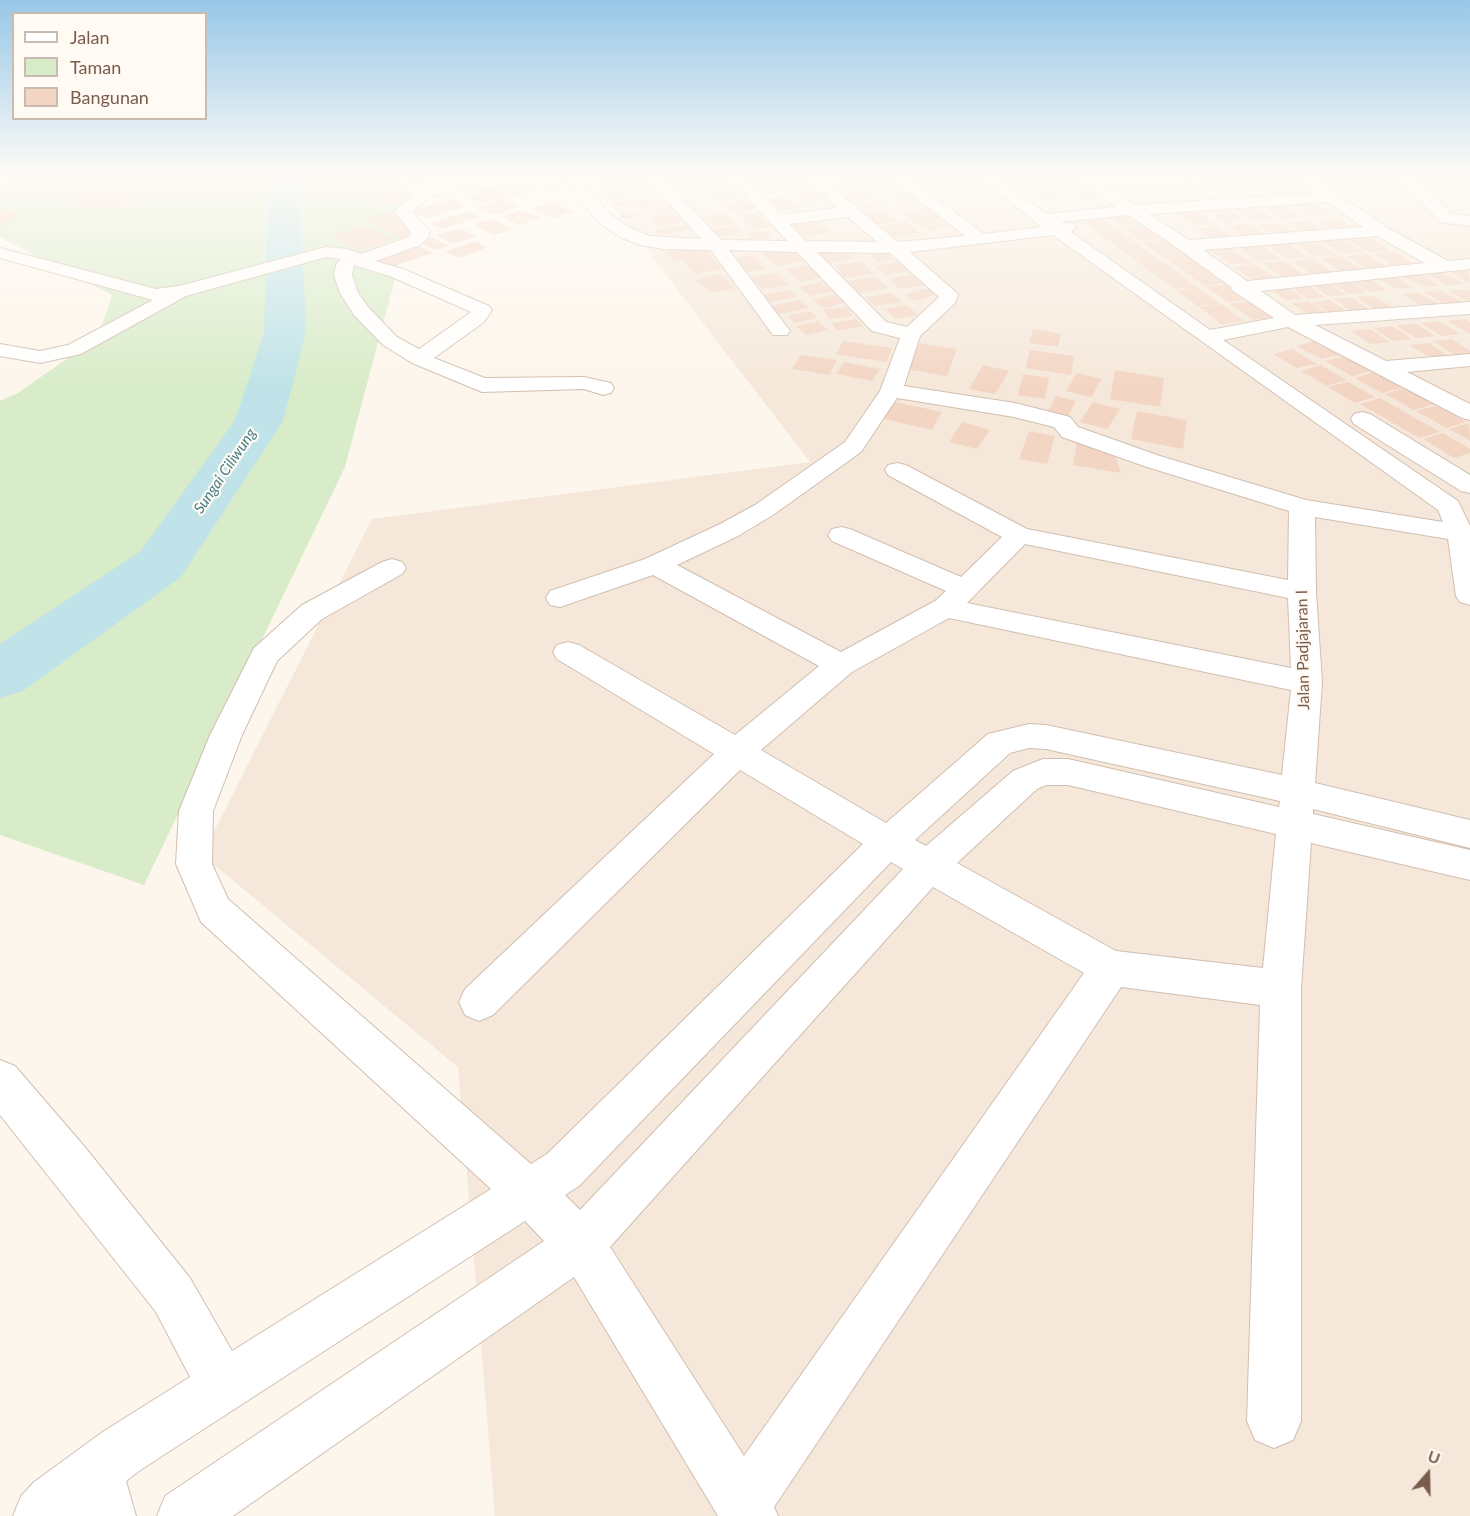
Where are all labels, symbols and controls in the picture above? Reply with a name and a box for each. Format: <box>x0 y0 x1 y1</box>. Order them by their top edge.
legend <box>12 12 207 120</box>
text: Jalan <box>70 26 109 48</box>
text: Taman <box>70 56 121 78</box>
text: Bangunan <box>70 86 149 108</box>
water label: Sungai Ciliwung <box>190 425 260 517</box>
street label: Jalan Padjajaran I <box>1292 590 1314 710</box>
north arrow <box>1398 1444 1458 1504</box>
text: U <box>1425 1446 1443 1468</box>

